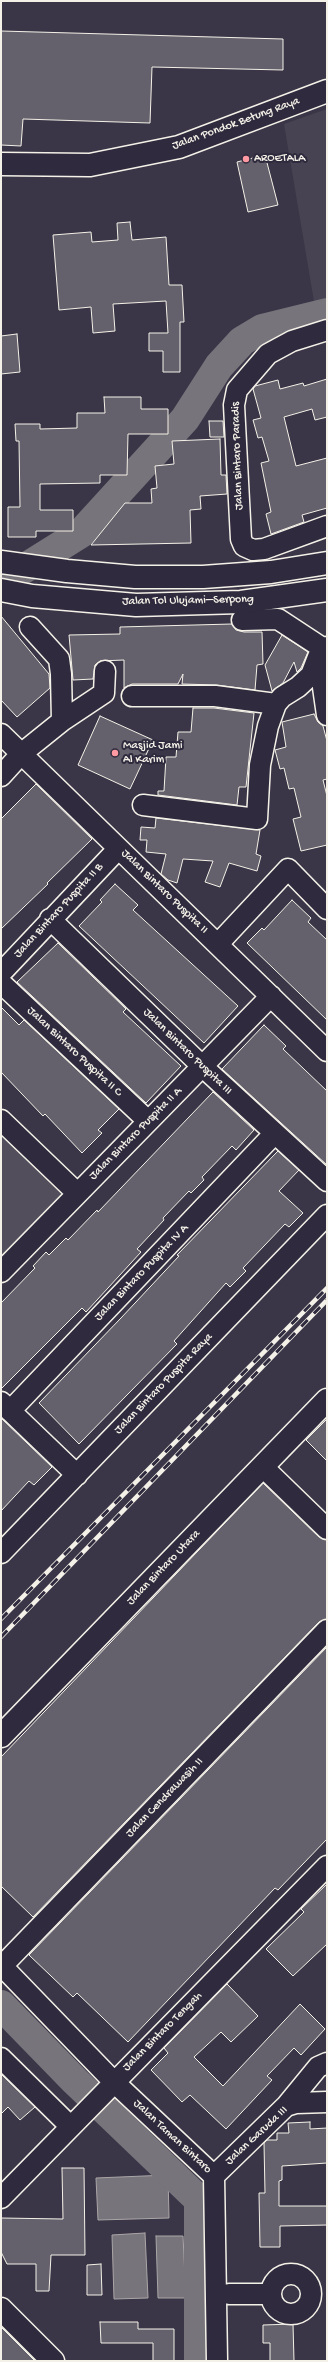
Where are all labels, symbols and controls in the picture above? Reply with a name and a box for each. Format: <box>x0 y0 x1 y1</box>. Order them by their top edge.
street label: Jalan Pondok Betung Raya <box>170 94 302 154</box>
place label: AROETALA <box>254 152 305 166</box>
marker: AROETALA <box>241 154 251 164</box>
street label: Jalan Bintaro Paradis <box>229 402 247 510</box>
street label: Jalan Tol Ulujami–Serpong <box>122 593 254 609</box>
place label: Masjid Jami Al Karim <box>123 739 183 767</box>
marker: Masjid Jami Al Karim <box>110 748 120 758</box>
street label: Jalan Bintaro Puspita II <box>117 847 211 937</box>
street label: Jalan Bintaro Puspita II B <box>11 861 107 961</box>
street label: Jalan Bintaro Puspita II C <box>23 1004 125 1100</box>
street label: Jalan Bintaro Puspita III <box>139 1006 235 1098</box>
street label: Jalan Bintaro Puspita II A <box>87 1085 185 1183</box>
street label: Jalan Bintaro Puspita IV A <box>92 1222 192 1324</box>
street label: Jalan Bintaro Puspita Raya <box>112 1330 216 1438</box>
street label: Jalan Bintaro Utara <box>124 1527 204 1609</box>
street label: Jalan Cendrawasih II <box>123 1755 207 1841</box>
street label: Jalan Bintaro Tengah <box>120 1989 206 2075</box>
street label: Jalan Taman Bintaro <box>130 2097 214 2177</box>
street label: Jalan Garuda III <box>223 2103 291 2169</box>

